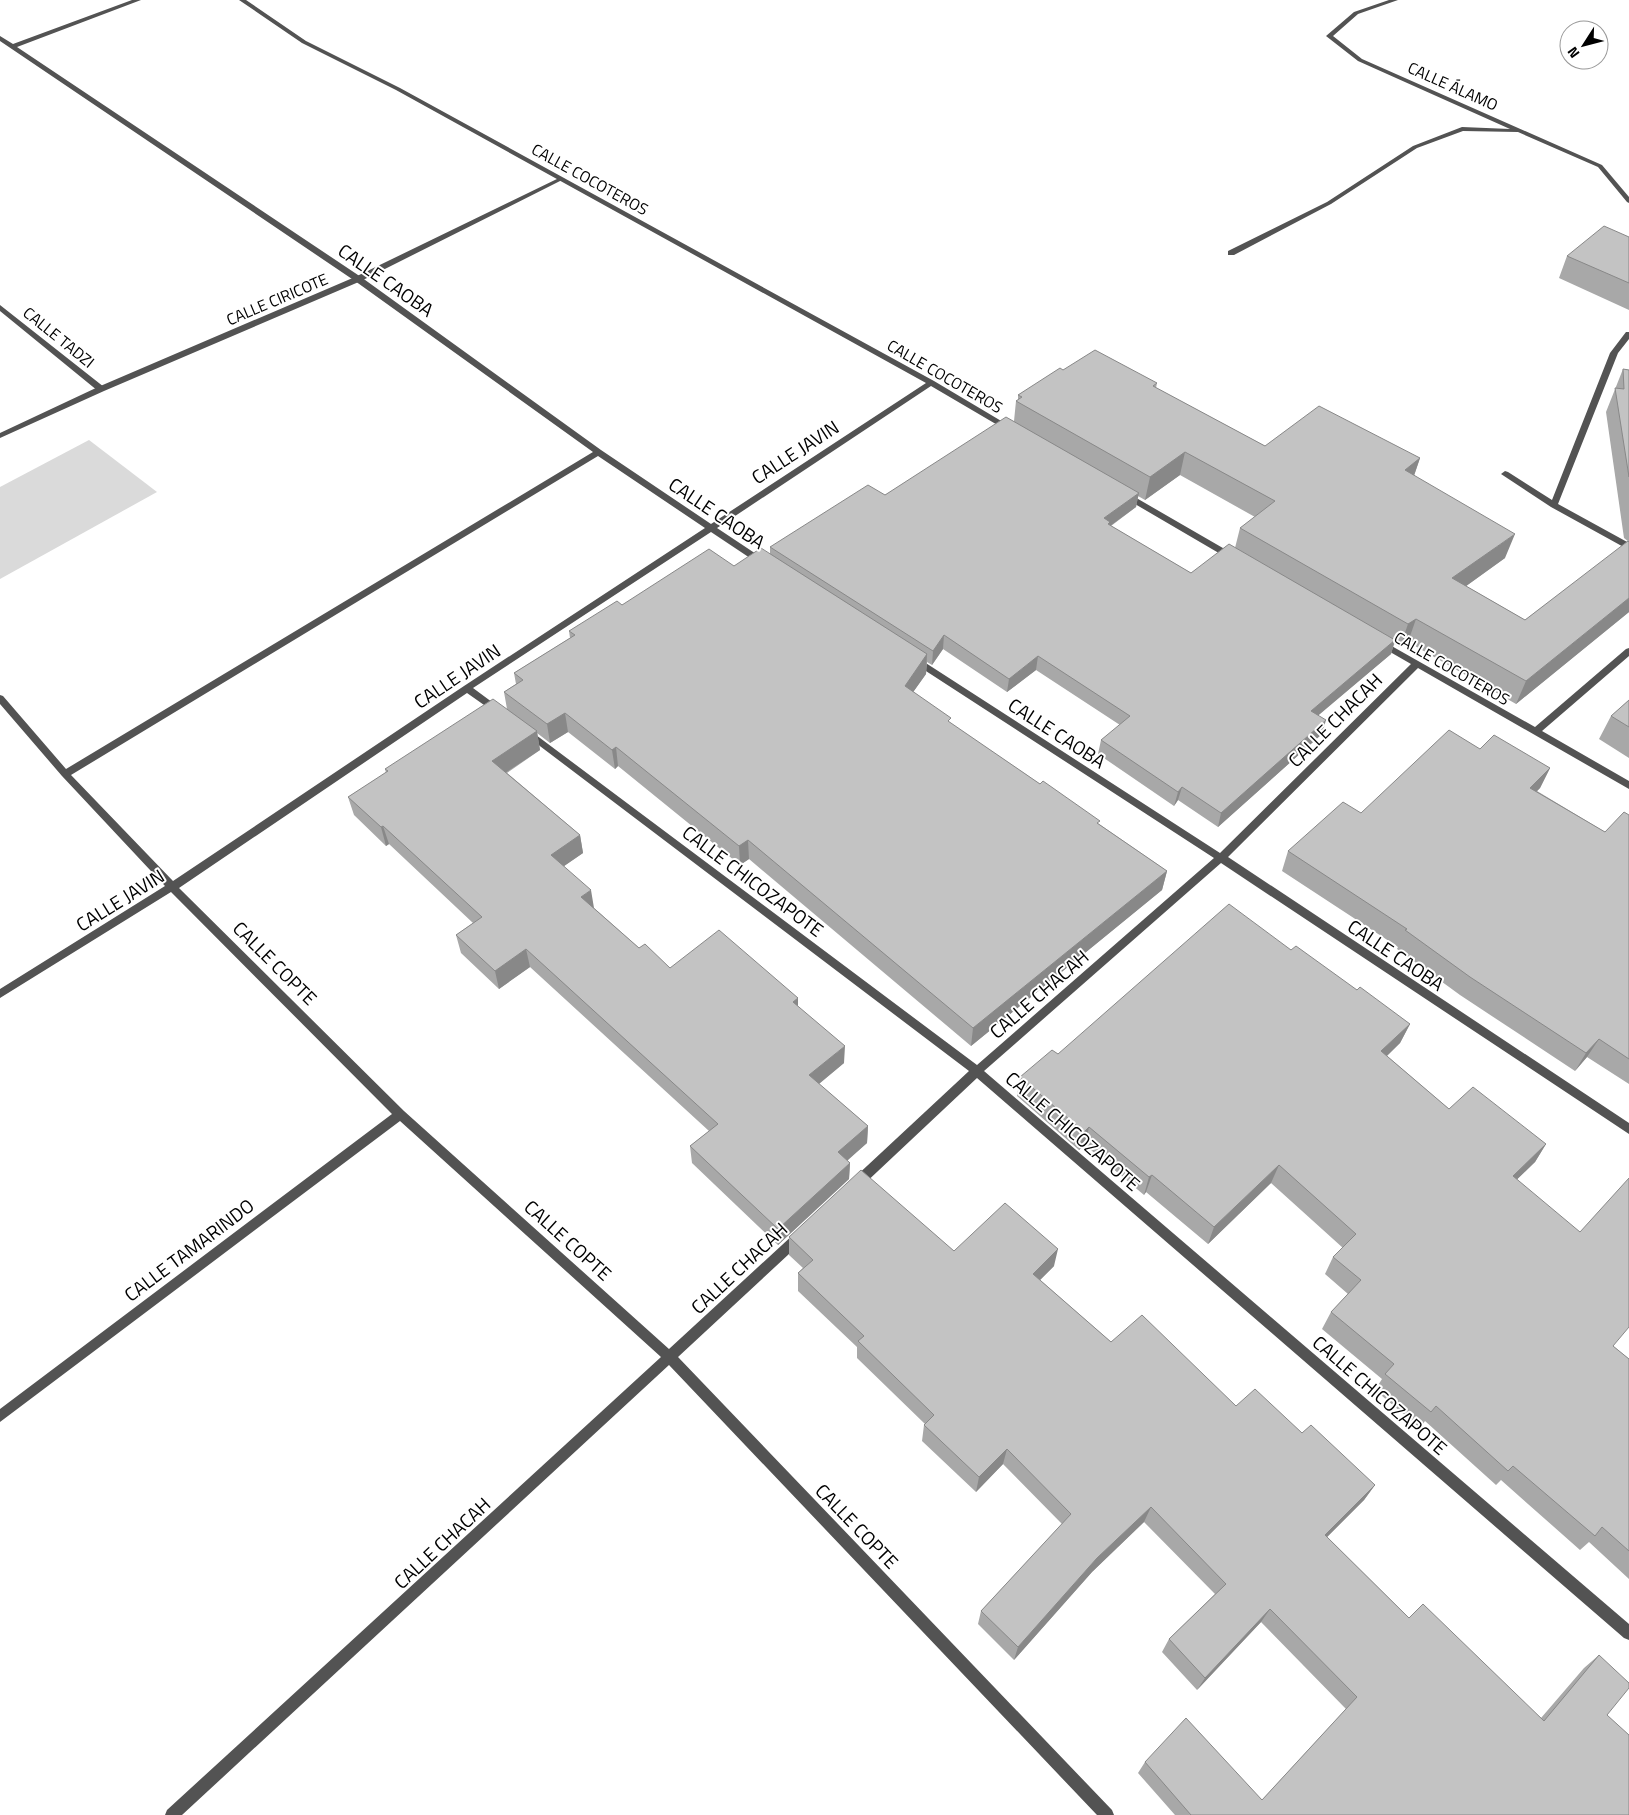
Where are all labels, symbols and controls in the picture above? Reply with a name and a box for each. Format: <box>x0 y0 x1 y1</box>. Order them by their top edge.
north arrow <box>1559 20 1609 70</box>
text: N <box>1562 43 1584 63</box>
street label: CALLE ÁLAMO <box>1404 55 1502 117</box>
street label: CALLE COCOTEROS <box>527 137 653 221</box>
street label: CALLE CAOBA <box>332 236 440 323</box>
street label: CALLE CIRICOTE <box>222 267 332 331</box>
street label: CALLE TADZI <box>18 301 100 373</box>
street label: CALLE COCOTEROS <box>883 333 1007 419</box>
street label: CALLE JAVIN <box>745 412 844 491</box>
street label: CALLE CAOBA <box>663 469 772 556</box>
street label: CALLE COCOTEROS <box>1390 625 1514 711</box>
street label: CALLE JAVIN <box>407 636 506 715</box>
street label: CALLE CHACAH <box>1281 666 1388 773</box>
street label: CALLE CAOBA <box>1003 690 1112 775</box>
street label: CALLE CHICOZAPOTE <box>677 818 830 943</box>
street label: CALLE JAVIN <box>70 861 170 938</box>
street label: CALLE CAOBA <box>1342 911 1451 998</box>
street label: CALLE COPTE <box>227 914 324 1011</box>
street label: CALLE CHACAH <box>983 942 1095 1045</box>
street label: CALLE CHICOZAPOTE <box>1000 1064 1147 1197</box>
street label: CALLE TAMARINDO <box>118 1191 260 1308</box>
street label: CALLE COPTE <box>518 1192 619 1287</box>
street label: CALLE CHACAH <box>684 1215 794 1320</box>
street label: CALLE CHICOZAPOTE <box>1307 1328 1454 1461</box>
street label: CALLE COPTE <box>809 1476 906 1575</box>
street label: CALLE CHACAH <box>387 1490 497 1595</box>

